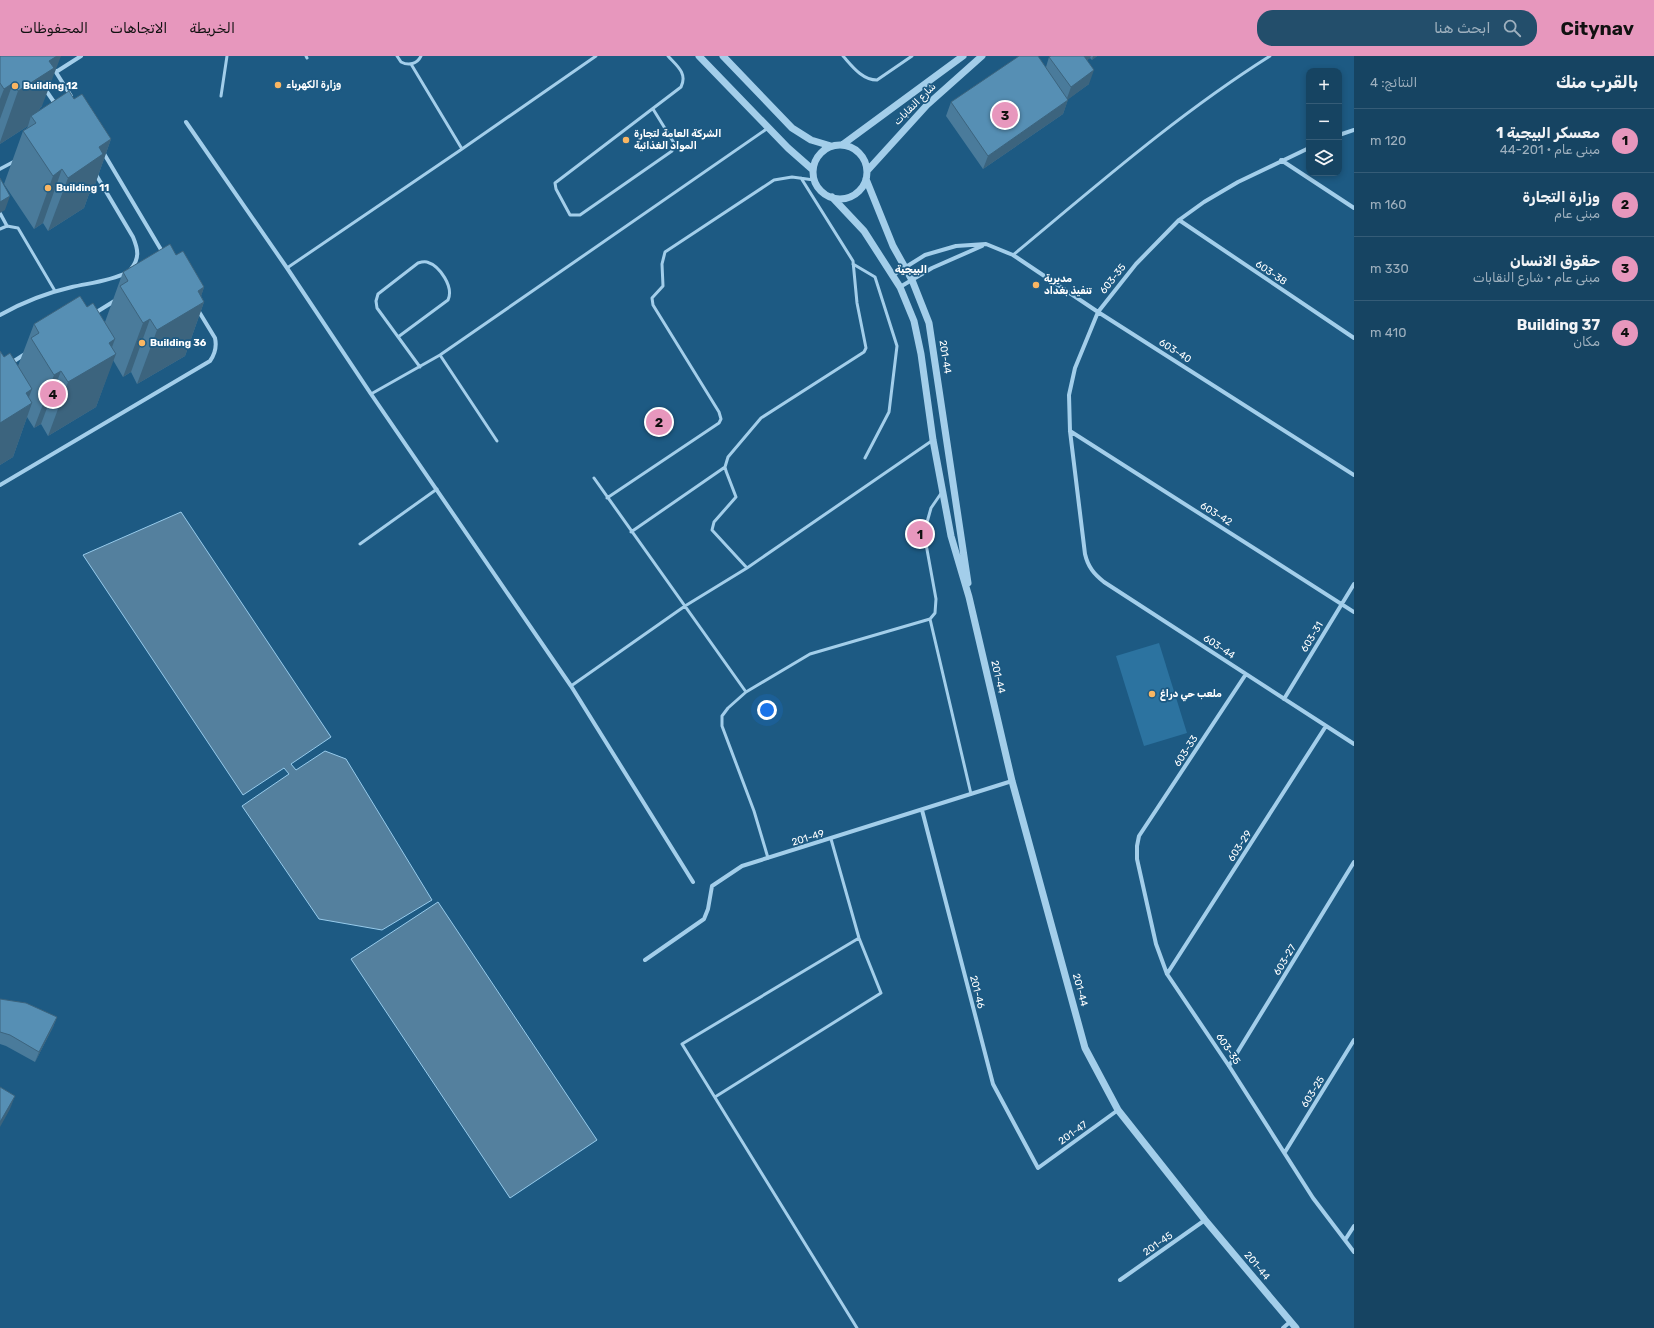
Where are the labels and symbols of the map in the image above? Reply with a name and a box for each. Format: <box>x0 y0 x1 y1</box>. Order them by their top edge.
place label: وزارة الكهرباء <box>286 79 341 91</box>
place label: Building 12 <box>23 80 78 92</box>
marker: وزارة الكهرباء <box>273 80 283 90</box>
street label: شارع النقابات <box>891 80 939 128</box>
marker: Building 12 <box>10 81 20 91</box>
pin: 3 <box>992 100 1018 130</box>
place label: الشركة العامة لتجارة المواد الغذائية <box>634 128 721 152</box>
marker: الشركة العامة لتجارة المواد الغذائية <box>621 135 631 145</box>
place label: Building 11 <box>56 182 109 194</box>
marker: Building 11 <box>43 183 53 193</box>
street label: 603-38 <box>1253 258 1289 288</box>
street label: 603-35 <box>1098 261 1129 296</box>
district label: البيجية <box>895 263 927 276</box>
place label: مديرية تنفيذ بغداد <box>1044 273 1092 297</box>
marker: مديرية تنفيذ بغداد <box>1031 280 1041 290</box>
street label: 603-40 <box>1157 336 1193 366</box>
place label: Building 36 <box>150 337 207 349</box>
marker: Building 36 <box>137 338 147 348</box>
street label: 201-44 <box>936 339 954 375</box>
pin: 4 <box>40 379 66 409</box>
pin: 2 <box>646 407 672 437</box>
street label: 603-42 <box>1198 500 1234 529</box>
pin: 1 <box>907 519 933 549</box>
street label: 603-31 <box>1298 620 1326 654</box>
street label: 603-44 <box>1201 632 1237 662</box>
street label: 201-44 <box>988 659 1008 695</box>
place label: ملعب حي دراغ <box>1160 688 1222 702</box>
marker: ملعب حي دراغ <box>1147 689 1157 699</box>
your location <box>757 700 777 720</box>
street label: 603-33 <box>1171 733 1201 769</box>
street label: 201-49 <box>790 827 826 849</box>
street label: 603-29 <box>1226 828 1255 864</box>
street label: 603-27 <box>1271 942 1299 978</box>
street label: 201-44 <box>1070 972 1090 1008</box>
street label: 201-46 <box>967 974 987 1010</box>
street label: 603-35 <box>1213 1031 1243 1067</box>
street label: 603-25 <box>1299 1074 1327 1110</box>
street label: 201-47 <box>1056 1119 1090 1147</box>
street label: 201-45 <box>1141 1229 1175 1259</box>
street label: 201-44 <box>1242 1249 1272 1283</box>

